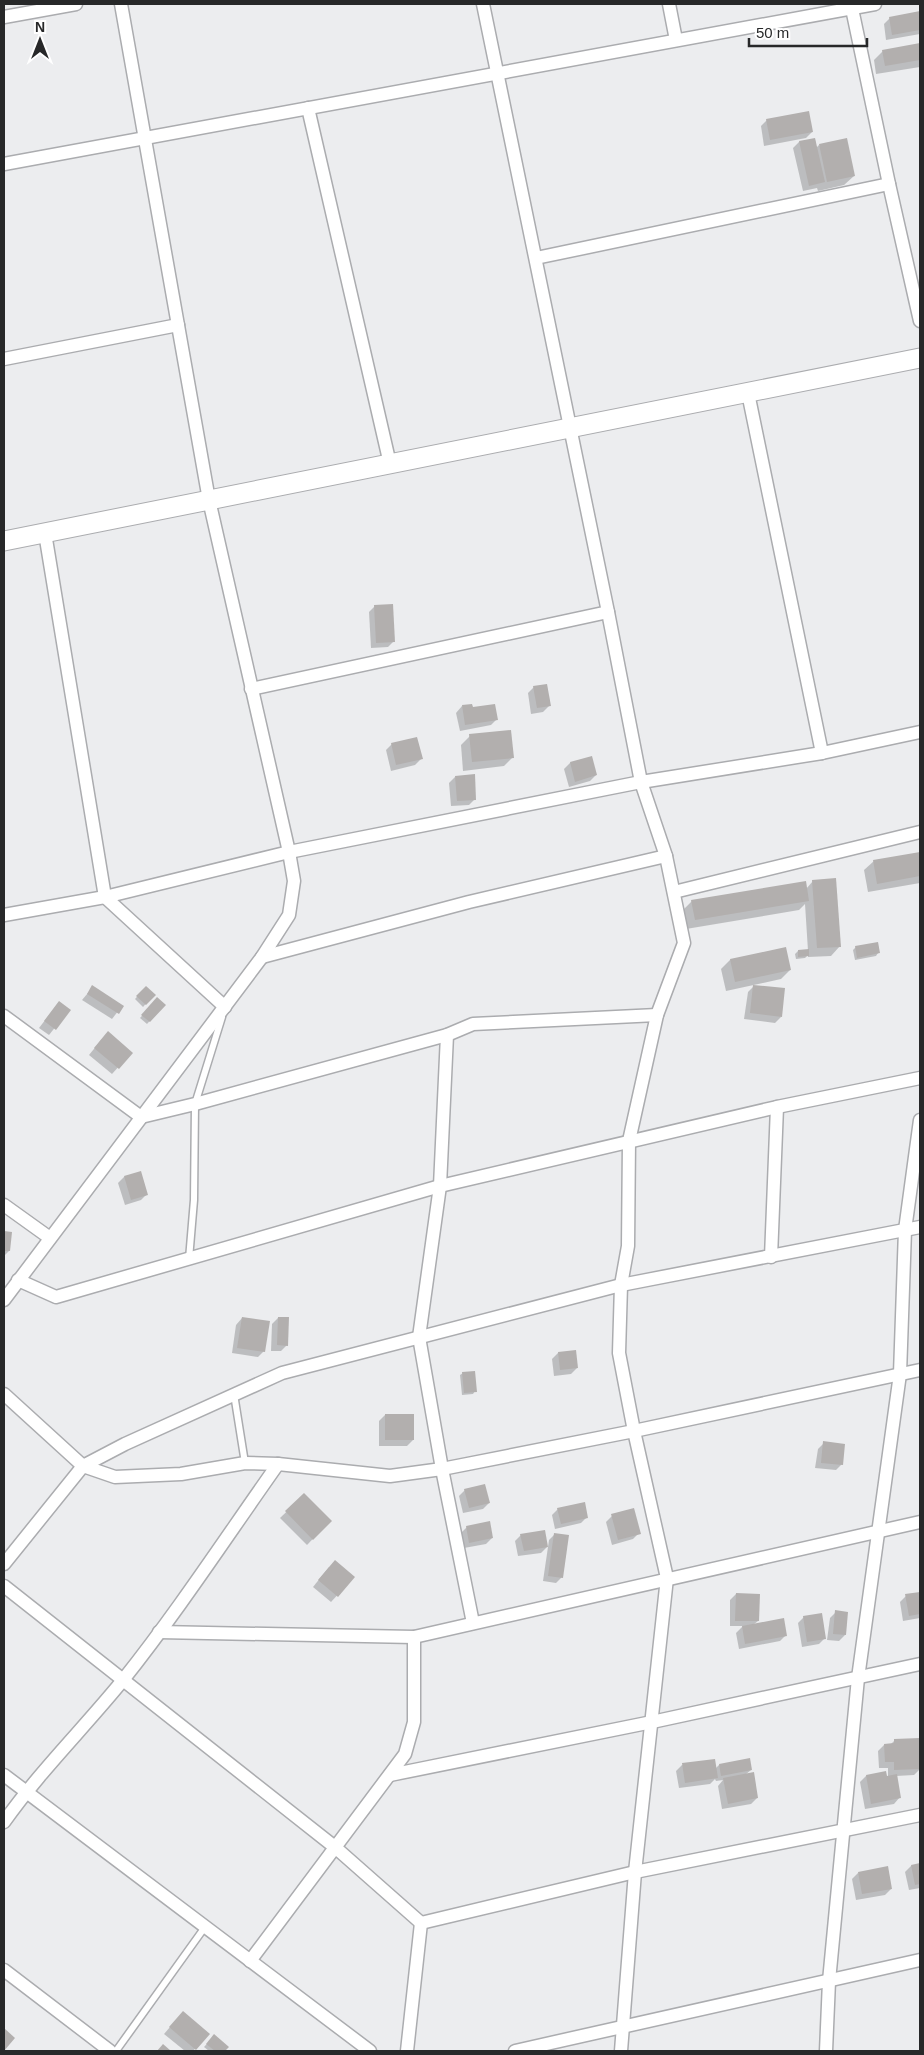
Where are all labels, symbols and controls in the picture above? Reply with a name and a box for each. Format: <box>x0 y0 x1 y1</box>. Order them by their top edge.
north arrow <box>15 15 65 65</box>
scale bar <box>749 15 866 47</box>
text: N <box>35 19 45 35</box>
text: 50 m <box>756 24 789 41</box>

